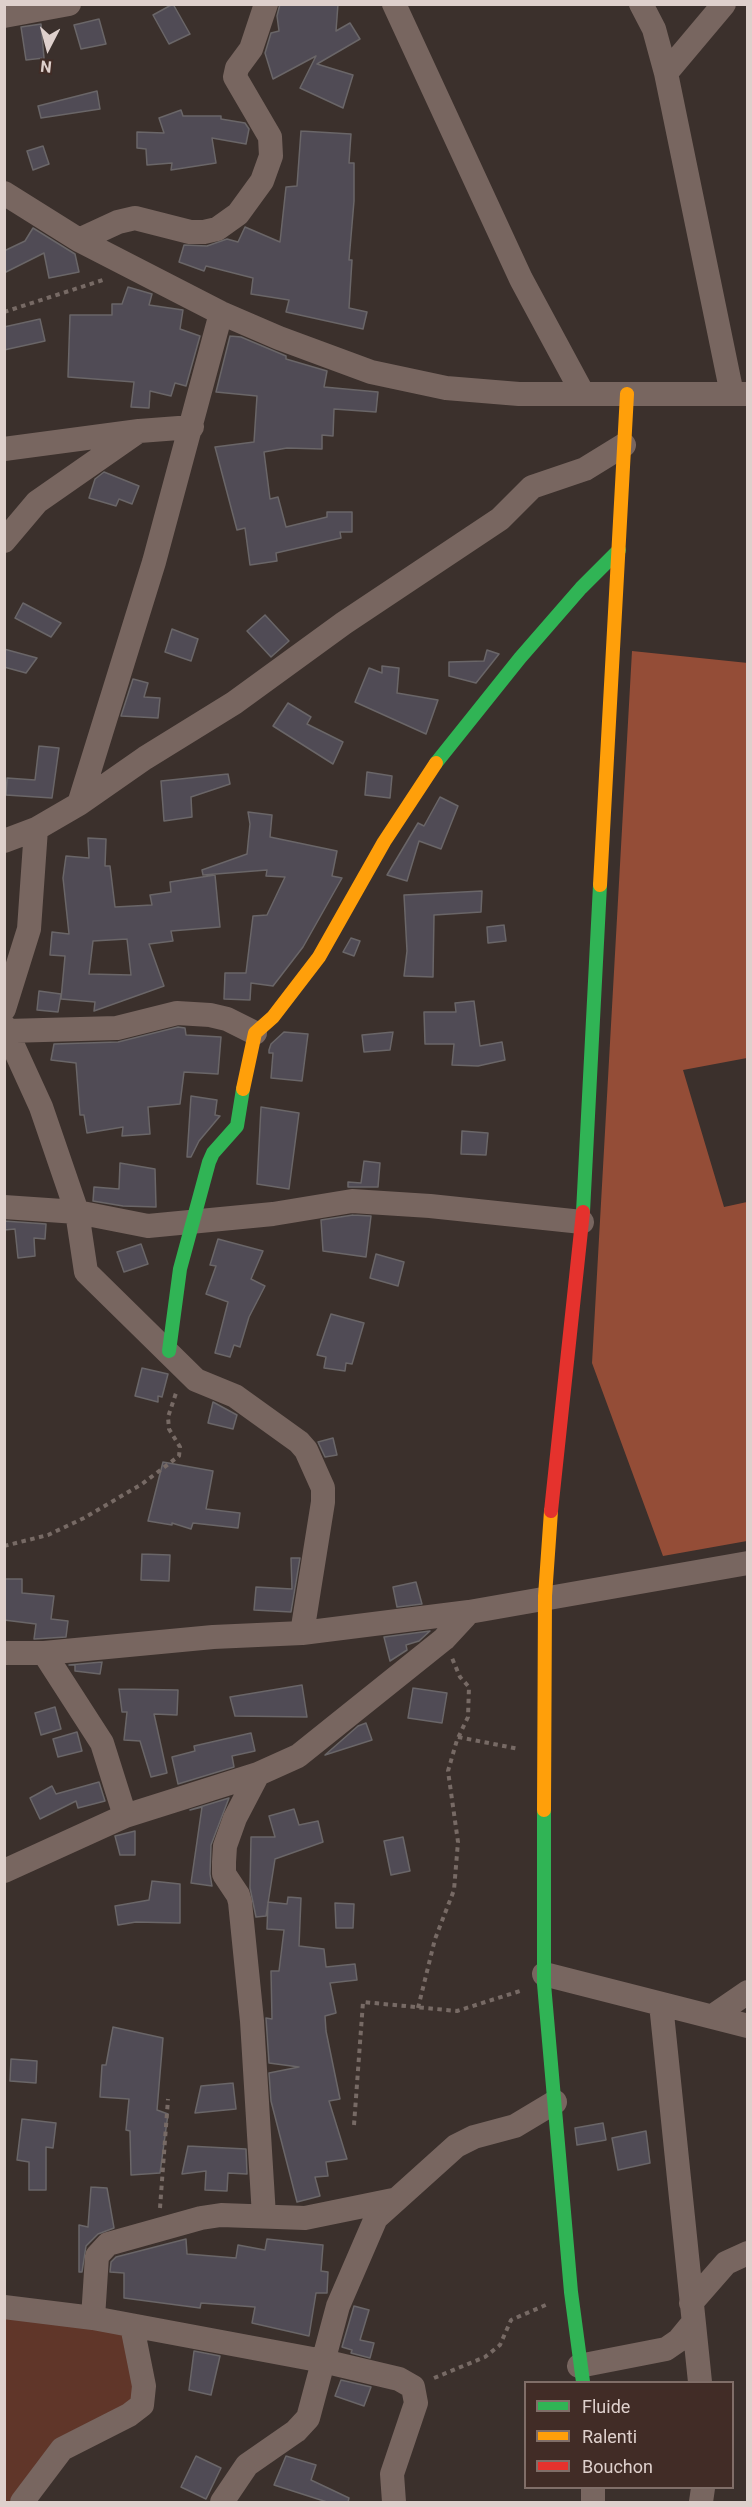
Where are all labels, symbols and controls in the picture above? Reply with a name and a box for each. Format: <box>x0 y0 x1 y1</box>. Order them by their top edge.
north arrow <box>18 18 78 78</box>
text: N <box>39 56 53 76</box>
legend <box>524 2381 734 2489</box>
text: Fluide <box>582 2396 630 2417</box>
text: Ralenti <box>582 2426 637 2447</box>
text: Bouchon <box>582 2456 653 2477</box>

